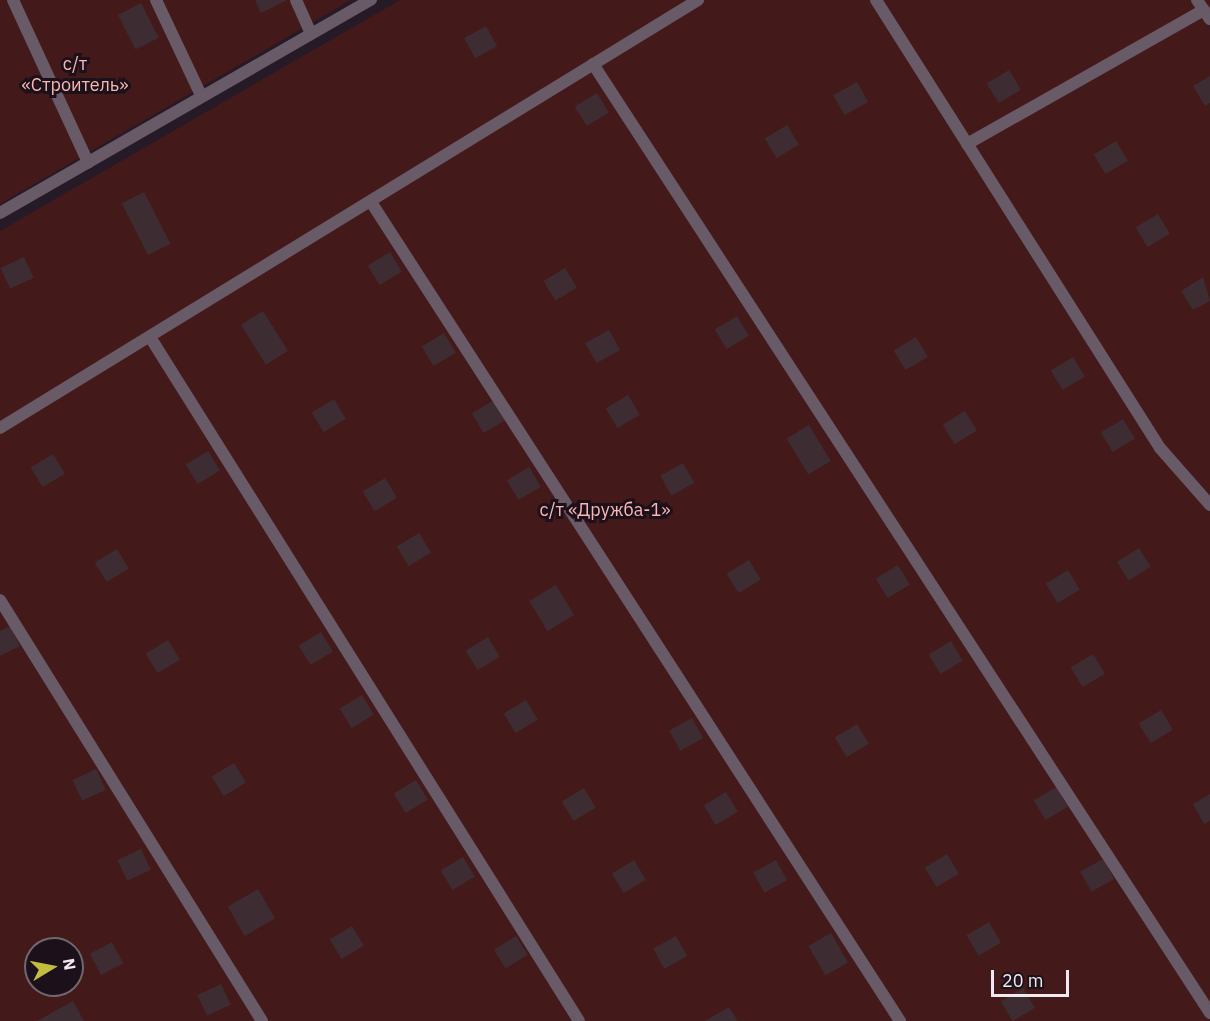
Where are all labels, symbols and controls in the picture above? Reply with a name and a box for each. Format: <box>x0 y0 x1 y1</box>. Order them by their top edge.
park label: с/т «Строитель» <box>22 54 128 97</box>
park label: с/т «Дружба-1» <box>540 499 670 521</box>
north arrow <box>24 937 84 997</box>
text: N <box>59 957 81 972</box>
scale bar <box>994 958 1072 996</box>
text: 20 m <box>1002 969 1044 992</box>

